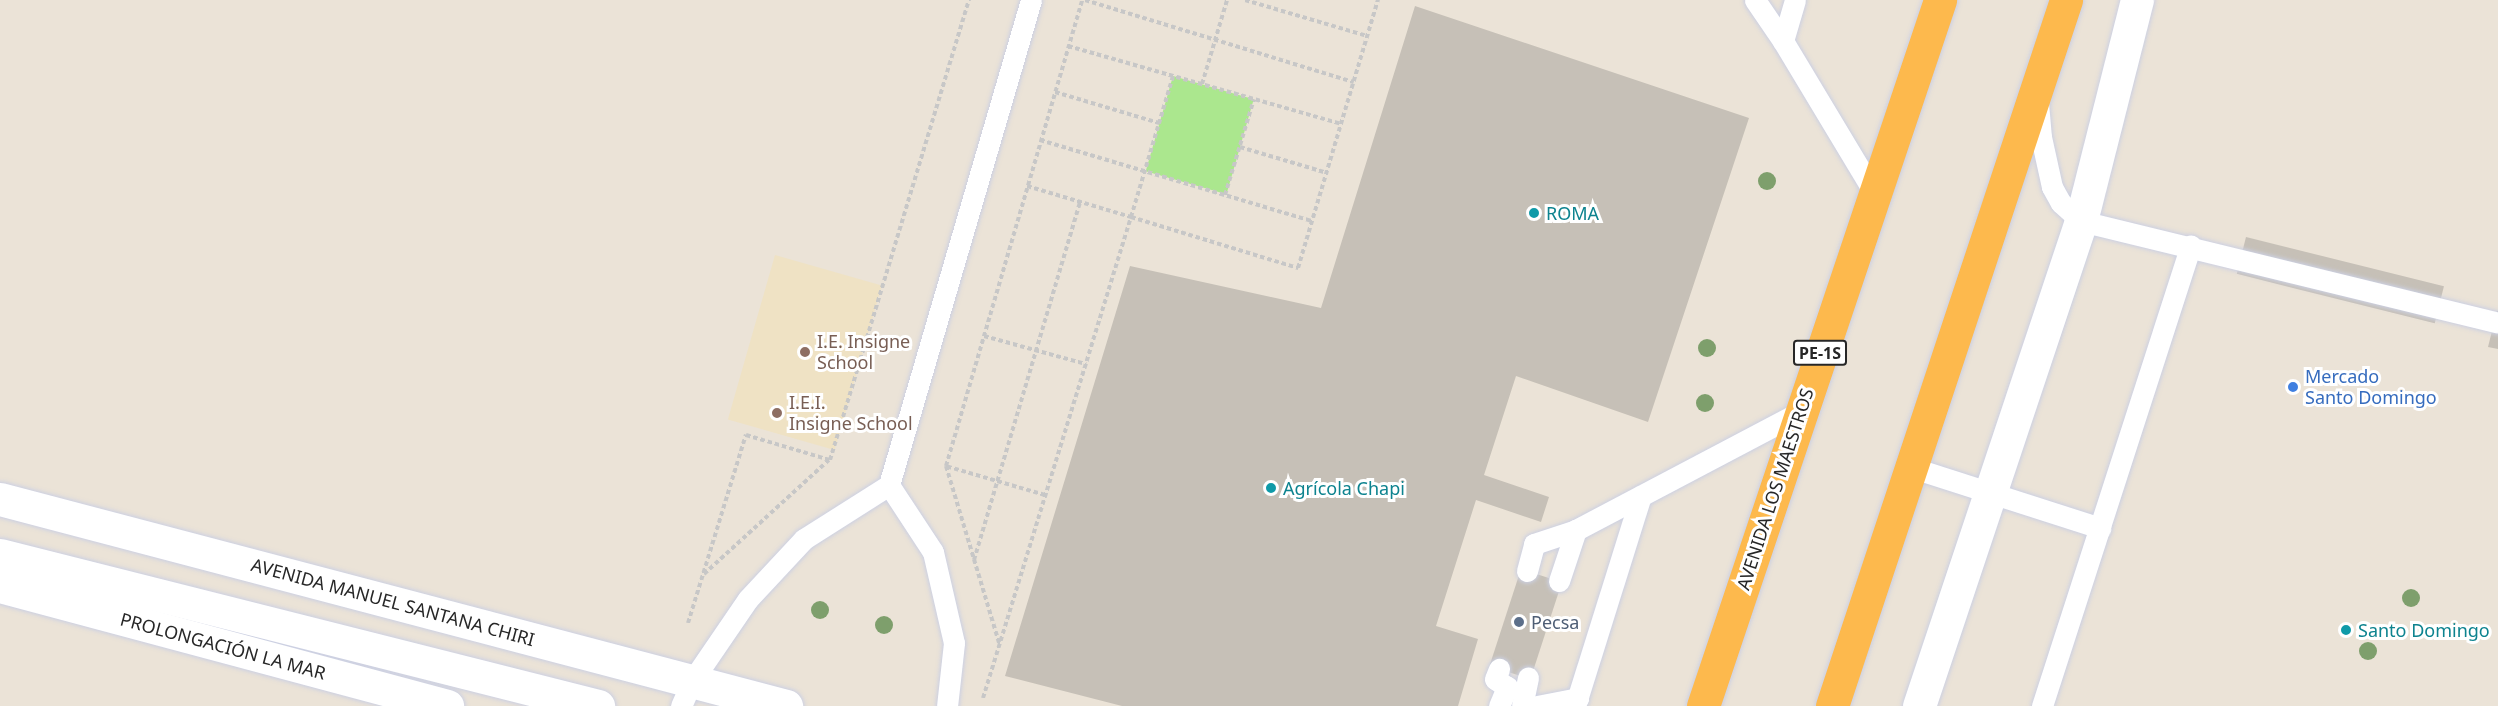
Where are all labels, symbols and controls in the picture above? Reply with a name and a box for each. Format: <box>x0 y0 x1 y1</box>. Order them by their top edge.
place label: ROMA <box>1546 202 1599 224</box>
marker: ROMA <box>1527 206 1541 220</box>
place label: I.E. Insigne School <box>817 331 910 374</box>
road number: PE-1S <box>1793 340 1847 366</box>
marker: I.E. Insigne School <box>798 345 812 359</box>
place label: Mercado Santo Domingo <box>2305 366 2437 409</box>
marker: Mercado Santo Domingo <box>2286 380 2300 394</box>
street label: AVENIDA LOS MAESTROS <box>1732 385 1818 593</box>
place label: I.E.I. Insigne School <box>789 392 913 434</box>
marker: I.E.I. Insigne School <box>770 406 784 420</box>
place label: Agrícola Chapi <box>1283 477 1405 499</box>
marker: Agrícola Chapi <box>1264 481 1278 495</box>
street label: AVENIDA MANUEL SANTANA CHIRI <box>249 554 537 650</box>
street label: PROLONGACIÓN LA MAR <box>118 608 328 684</box>
place label: Pecsa <box>1531 611 1579 633</box>
marker: Pecsa <box>1512 615 1526 629</box>
place label: Santo Domingo <box>2358 619 2490 641</box>
marker: Santo Domingo <box>2339 623 2353 637</box>

